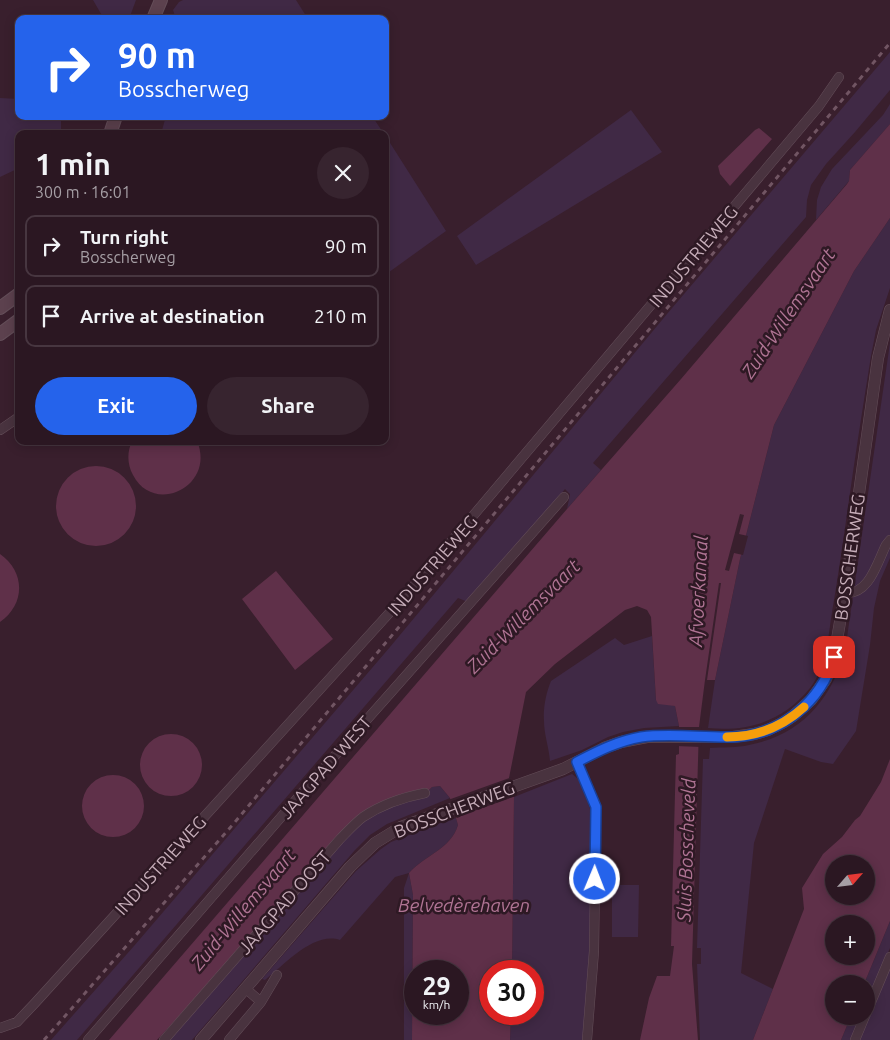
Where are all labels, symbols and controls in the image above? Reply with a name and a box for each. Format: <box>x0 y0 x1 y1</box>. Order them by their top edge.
icon: right <box>35 35 100 100</box>
text: 90 m <box>118 35 196 75</box>
text: Bosscherweg <box>118 76 250 101</box>
text: 1 min <box>35 147 111 181</box>
button: close <box>317 147 369 199</box>
text: 300 m · 16:01 <box>35 183 131 201</box>
street label: INDUSTRIEWEG <box>645 201 741 311</box>
text: Turn right <box>80 226 168 248</box>
icon: right <box>37 232 65 260</box>
text: 90 m <box>325 235 367 257</box>
water label: Zuid-Willemsvaart <box>736 244 840 383</box>
text: Bosscherweg <box>80 248 176 266</box>
icon: arrive <box>37 302 65 330</box>
text: Arrive at destination <box>80 305 265 327</box>
text: 210 m <box>314 305 367 327</box>
button: Exit <box>35 377 197 435</box>
button: Share <box>207 377 369 435</box>
street label: BOSSCHERWEG <box>830 492 868 622</box>
street label: INDUSTRIEWEG <box>383 511 481 619</box>
water label: Afvoerkanaal <box>684 534 712 648</box>
water label: Zuid-Willemsvaart <box>461 554 585 678</box>
pin <box>813 636 855 678</box>
icon: arrive <box>820 643 848 671</box>
street label: JAAGPAD WEST <box>275 712 375 822</box>
street label: BOSSCHERWEG <box>391 777 517 841</box>
water label: Sluis Bosscheveld <box>672 777 700 923</box>
street label: INDUSTRIEWEG <box>110 811 210 919</box>
water label: Zuid-Willemsvaart <box>185 844 300 975</box>
street label: JAAGPAD OOST <box>234 846 334 958</box>
position arrow <box>568 852 620 904</box>
north arrow <box>825 855 875 905</box>
map controls <box>825 855 875 1025</box>
water label: Belvedèrehaven <box>398 894 530 916</box>
button: + <box>825 915 875 965</box>
speed limit sign: 30 <box>479 960 544 1025</box>
text: 29 <box>422 972 451 1000</box>
button: − <box>825 975 875 1025</box>
text: km/h <box>423 998 450 1011</box>

